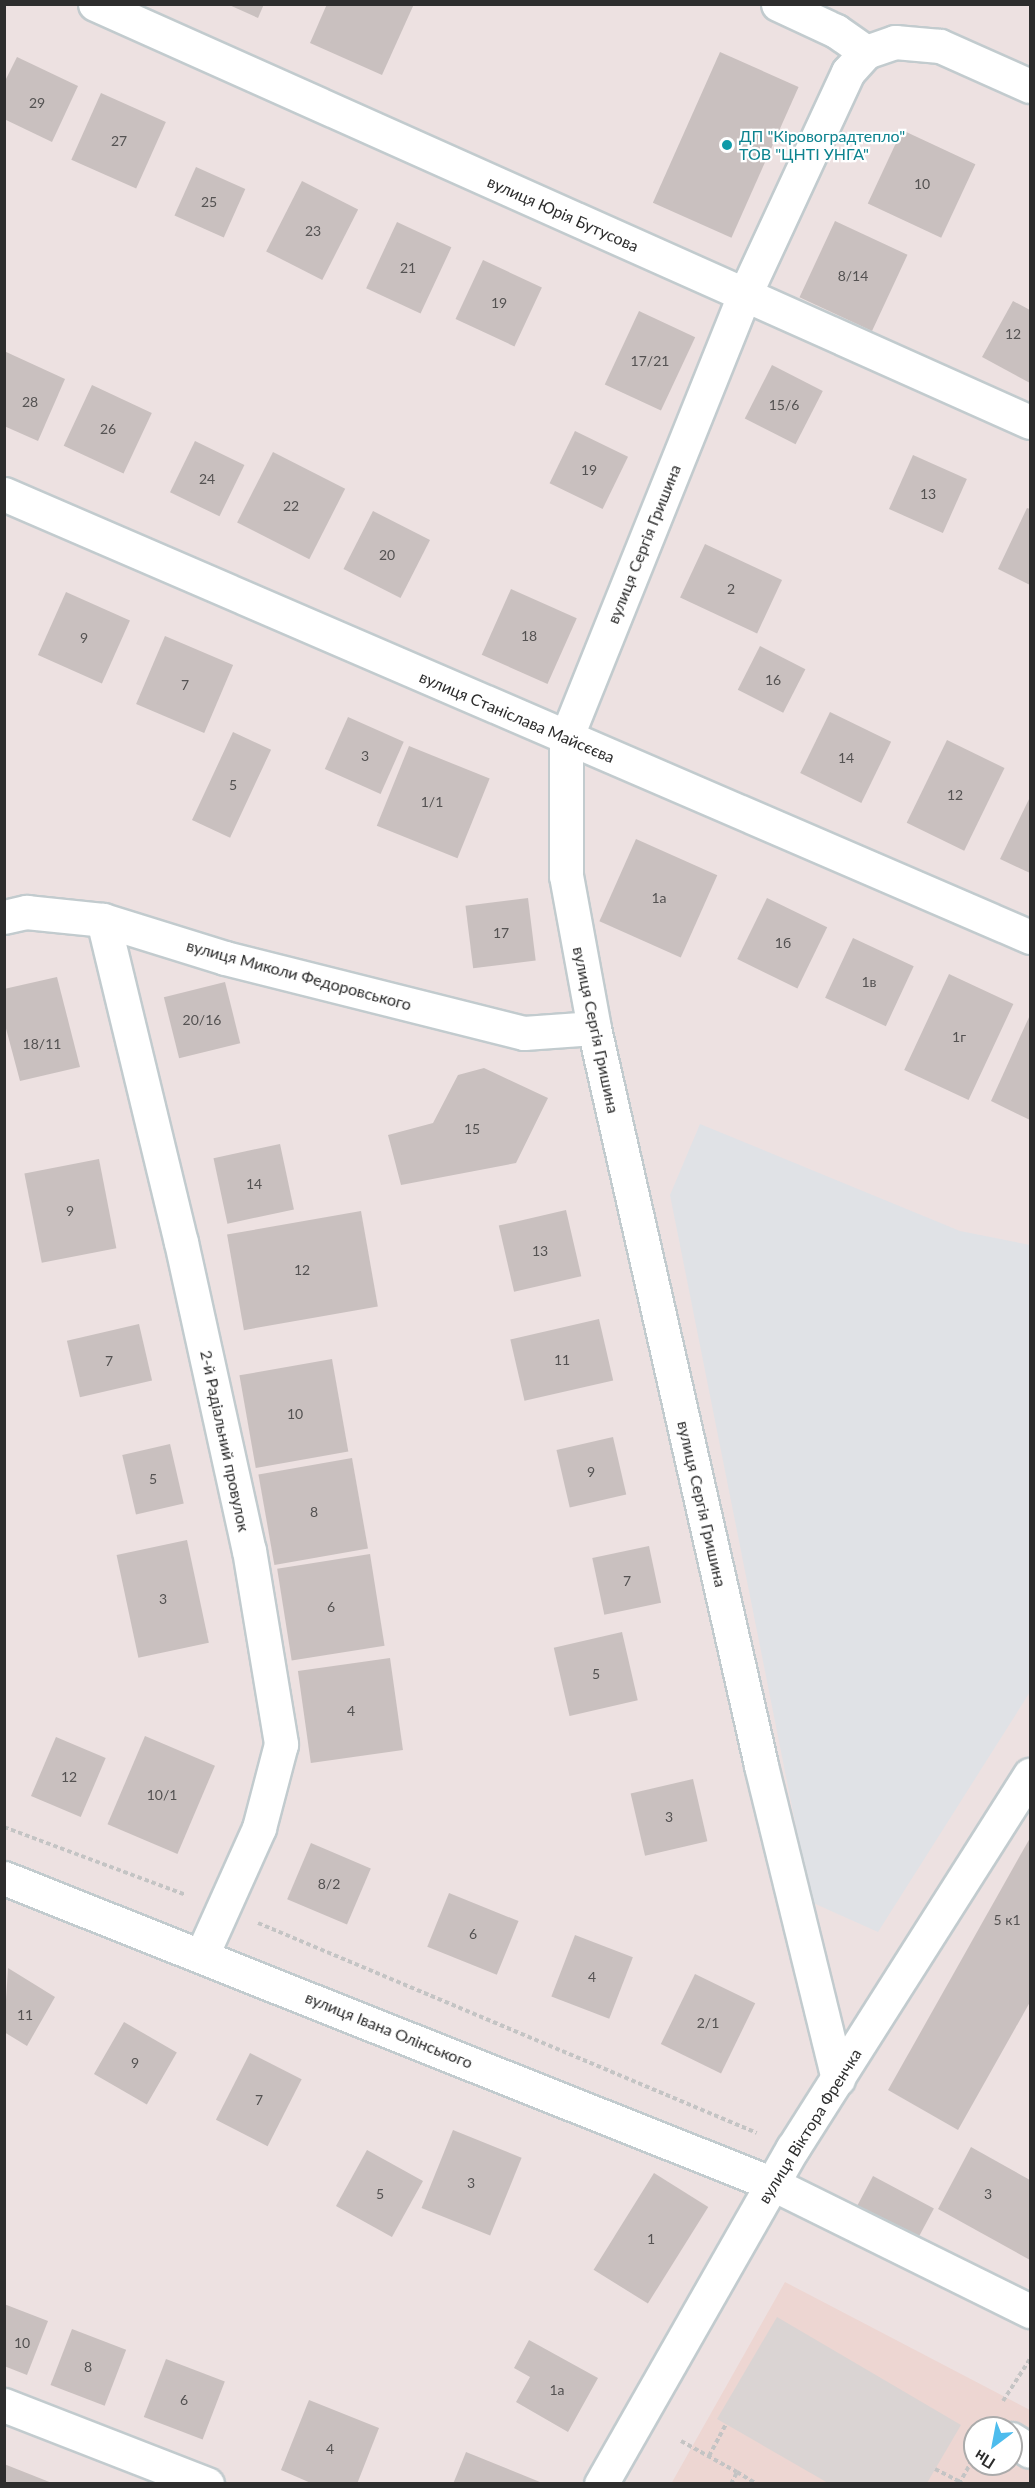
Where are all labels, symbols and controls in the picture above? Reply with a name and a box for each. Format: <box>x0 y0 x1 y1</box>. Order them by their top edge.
house number: 29 <box>29 95 45 111</box>
place label: ДП "Кіровоградтепло" ТОВ "ЦНТІ УНГА" <box>739 126 905 164</box>
house number: 27 <box>111 133 127 149</box>
marker: ДП "Кіровоградтепло" ТОВ "ЦНТІ УНГА" <box>720 138 734 152</box>
street label: вулиця Юрія Бутусова <box>485 172 641 256</box>
house number: 10 <box>914 176 930 192</box>
house number: 25 <box>201 194 217 210</box>
house number: 23 <box>305 223 321 239</box>
house number: 21 <box>400 260 416 276</box>
house number: 8/14 <box>838 268 868 284</box>
house number: 19 <box>491 295 507 311</box>
house number: 12 <box>1005 326 1021 342</box>
house number: 17/21 <box>631 353 669 369</box>
house number: 28 <box>22 394 38 410</box>
house number: 15/6 <box>769 397 799 413</box>
house number: 26 <box>100 421 116 437</box>
house number: 19 <box>581 462 597 478</box>
street label: вулиця Сергія Гришина <box>603 462 685 626</box>
house number: 24 <box>199 471 215 487</box>
house number: 13 <box>920 486 936 502</box>
house number: 22 <box>283 498 299 514</box>
house number: 20 <box>379 547 395 563</box>
house number: 2 <box>727 581 735 597</box>
house number: 18 <box>521 628 537 644</box>
house number: 9 <box>80 630 88 646</box>
street label: вулиця Станіслава Майсєєва <box>417 667 617 767</box>
house number: 16 <box>765 672 781 688</box>
house number: 7 <box>181 677 189 693</box>
house number: 3 <box>361 748 369 764</box>
house number: 14 <box>838 750 854 766</box>
house number: 5 <box>229 777 237 793</box>
house number: 12 <box>947 787 963 803</box>
house number: 1/1 <box>421 794 443 810</box>
house number: 1а <box>651 890 667 906</box>
house number: 17 <box>493 925 509 941</box>
house number: 1б <box>775 935 791 951</box>
street label: вулиця Миколи Федоровського <box>184 936 414 1014</box>
street label: вулиця Сергія Гришина <box>569 945 623 1115</box>
house number: 1в <box>861 974 877 990</box>
house number: 20/16 <box>183 1012 221 1028</box>
house number: 1г <box>952 1029 966 1045</box>
house number: 18/11 <box>23 1036 61 1052</box>
house number: 15 <box>464 1121 480 1137</box>
house number: 14 <box>246 1176 262 1192</box>
house number: 9 <box>66 1203 74 1219</box>
house number: 13 <box>532 1243 548 1259</box>
house number: 12 <box>294 1262 310 1278</box>
street label: 2-й Радіальний провулок <box>196 1349 254 1533</box>
house number: 11 <box>554 1352 570 1368</box>
house number: 7 <box>105 1353 113 1369</box>
house number: 10 <box>287 1406 303 1422</box>
street label: вулиця Сергія Гришина <box>674 1419 730 1589</box>
house number: 9 <box>587 1464 595 1480</box>
house number: 5 <box>149 1471 157 1487</box>
house number: 8 <box>310 1504 318 1520</box>
house number: 7 <box>623 1573 631 1589</box>
house number: 3 <box>159 1591 167 1607</box>
house number: 6 <box>327 1599 335 1615</box>
house number: 5 <box>592 1666 600 1682</box>
house number: 4 <box>347 1703 355 1719</box>
house number: 12 <box>61 1769 77 1785</box>
house number: 10/1 <box>147 1787 177 1803</box>
house number: 3 <box>665 1809 673 1825</box>
house number: 8/2 <box>318 1876 340 1892</box>
house number: 5 к1 <box>993 1912 1021 1928</box>
house number: 6 <box>469 1926 477 1942</box>
house number: 4 <box>588 1969 596 1985</box>
street label: вулиця Івана Олінського <box>303 1988 475 2072</box>
house number: 11 <box>17 2007 33 2023</box>
house number: 2/1 <box>697 2015 719 2031</box>
street label: вулиця Віктора Френчка <box>754 2045 866 2207</box>
house number: 9 <box>131 2055 139 2071</box>
house number: 7 <box>255 2092 263 2108</box>
house number: 3 <box>467 2175 475 2191</box>
house number: 5 <box>376 2186 384 2202</box>
house number: 3 <box>984 2186 992 2202</box>
house number: 1 <box>647 2231 655 2247</box>
house number: 10 <box>14 2335 30 2351</box>
house number: 8 <box>84 2359 92 2375</box>
house number: 1а <box>549 2382 565 2398</box>
house number: 6 <box>180 2392 188 2408</box>
north arrow <box>963 2416 1023 2476</box>
house number: 4 <box>326 2441 334 2457</box>
text: Пн <box>970 2446 998 2474</box>

